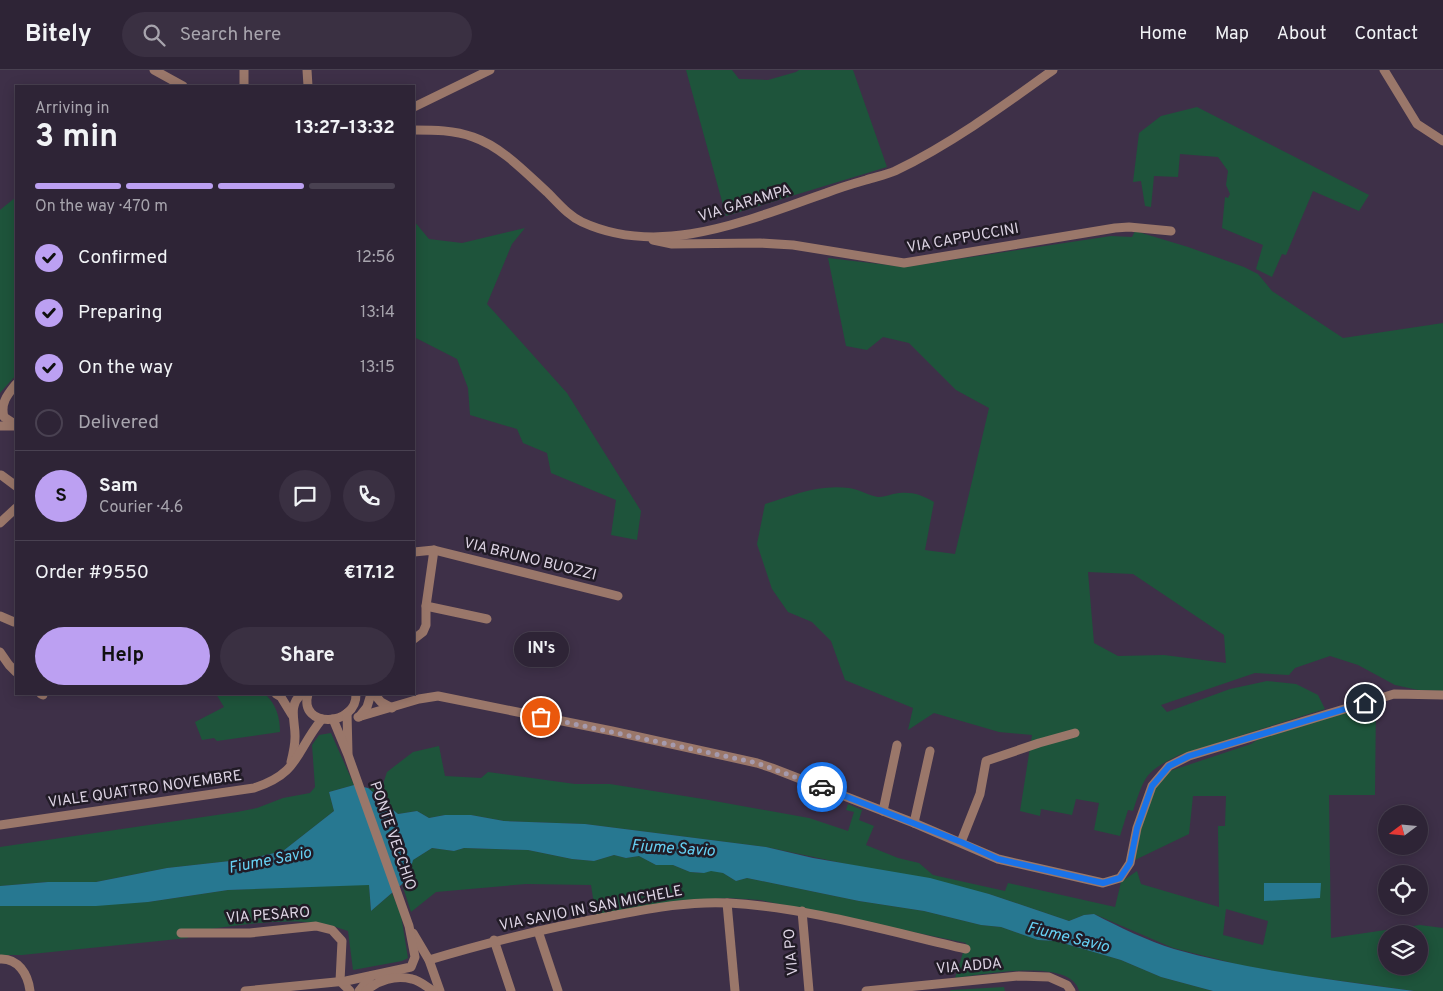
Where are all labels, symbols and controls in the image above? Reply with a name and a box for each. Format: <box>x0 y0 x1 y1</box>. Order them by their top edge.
search box <box>122 12 472 57</box>
text: Bitely <box>25 20 92 50</box>
icon: search <box>140 21 168 49</box>
text: Search here <box>180 23 281 47</box>
text: Home <box>1139 23 1187 46</box>
text: Map <box>1215 23 1249 46</box>
text: About <box>1277 23 1326 46</box>
text: Contact <box>1354 23 1418 46</box>
text: Arriving in <box>35 99 110 119</box>
text: 13:27–13:32 <box>295 116 395 140</box>
text: 3 min <box>35 118 118 158</box>
street label: VIA GARAMPA <box>696 181 794 227</box>
text: On the way · 470 m <box>35 197 168 217</box>
street label: VIA CAPPUCCINI <box>906 220 1020 258</box>
icon: check <box>35 244 63 272</box>
text: Confirmed <box>78 246 168 270</box>
text: 12:56 <box>356 248 395 268</box>
icon: check <box>35 299 63 327</box>
text: Preparing <box>78 301 162 325</box>
text: 13:14 <box>360 303 395 323</box>
icon: check <box>35 354 63 382</box>
text: On the way <box>78 356 173 380</box>
text: 13:15 <box>360 358 395 378</box>
text: Delivered <box>78 411 159 435</box>
button: chat <box>279 470 331 522</box>
button: phone <box>343 470 395 522</box>
text: Sam <box>99 474 138 498</box>
text: S <box>55 484 67 508</box>
text: Courier · 4.6 <box>99 498 183 518</box>
street label: VIA BRUNO BUOZZI <box>462 534 598 586</box>
text: Order #9550 <box>35 561 149 585</box>
text: €17.12 <box>344 561 395 585</box>
button: Help <box>35 627 210 685</box>
button: Share <box>220 627 395 685</box>
callout: IN's <box>514 632 568 667</box>
text: IN's <box>528 639 555 659</box>
pin <box>1344 682 1386 724</box>
icon: home <box>1351 689 1379 717</box>
pin <box>520 696 562 738</box>
icon: bag <box>527 703 555 731</box>
courier <box>797 762 847 812</box>
street label: VIALE QUATTRO NOVEMBRE <box>47 767 243 813</box>
icon: car <box>808 773 836 801</box>
street label: PONTE VECCHIO <box>364 779 420 893</box>
north arrow <box>1378 805 1428 855</box>
map controls <box>1378 805 1428 975</box>
water label: Fiume Savio <box>630 836 716 862</box>
water label: Fiume Savio <box>227 843 314 879</box>
button: locate <box>1378 865 1428 915</box>
street label: VIA SAVIO IN SAN MICHELE <box>498 882 684 936</box>
street label: VIA PESARO <box>225 904 311 928</box>
water label: Fiume Savio <box>1025 918 1112 958</box>
button: layers <box>1378 925 1428 975</box>
street label: VIA PO <box>780 928 804 976</box>
street label: VIA ADDA <box>935 955 1003 979</box>

